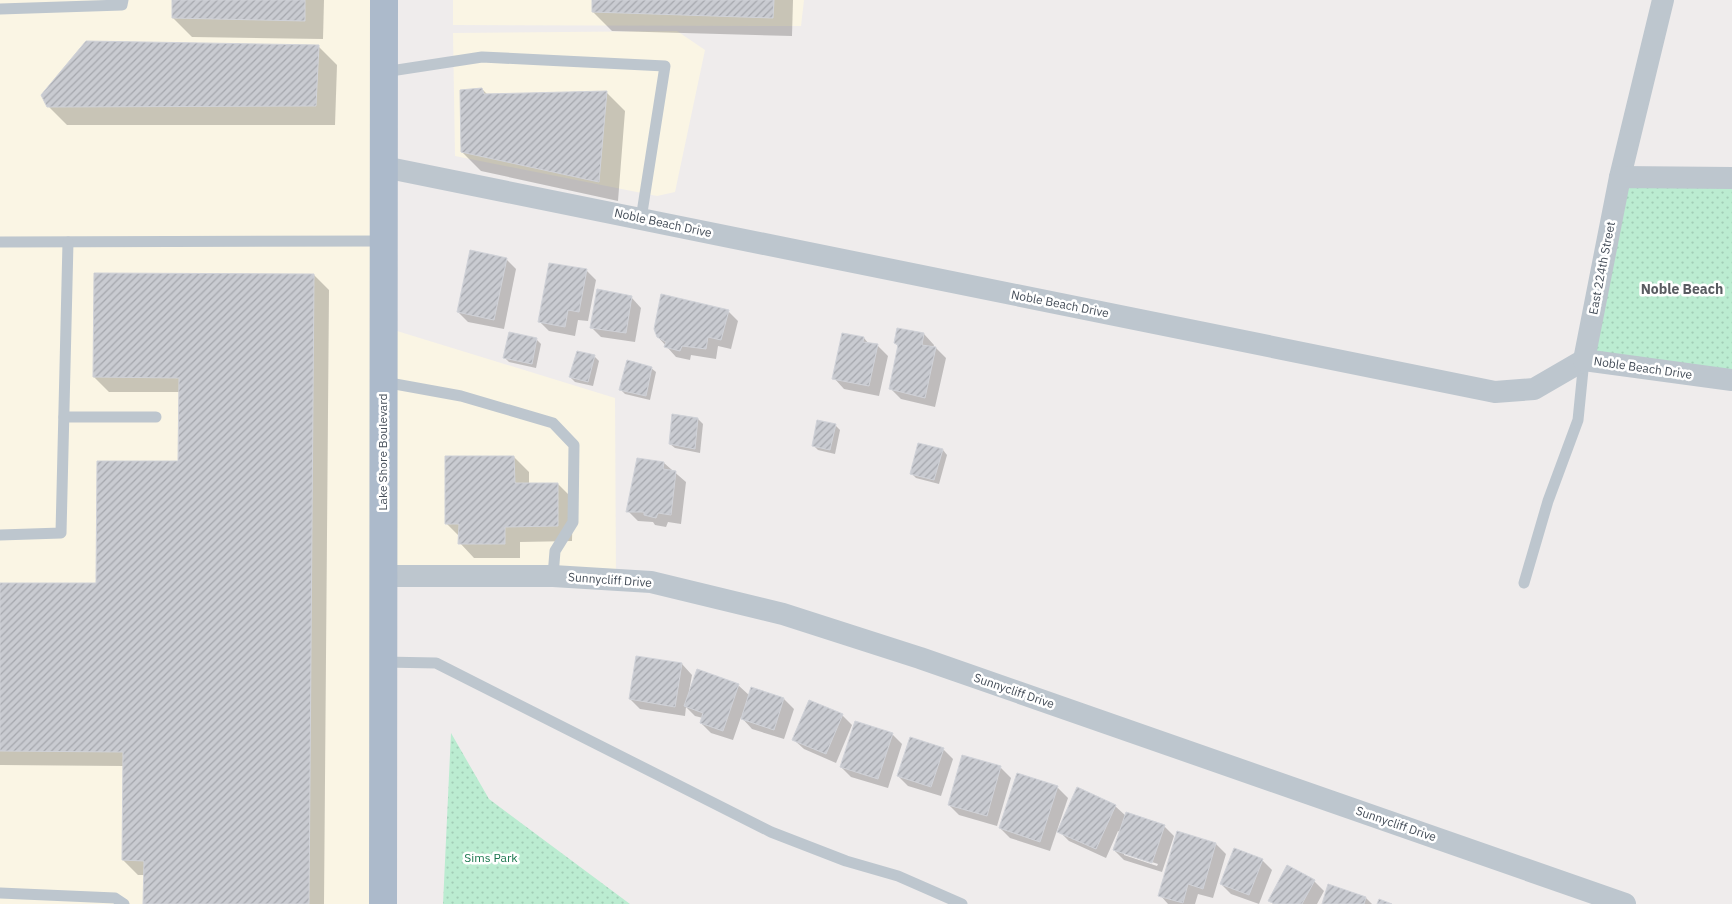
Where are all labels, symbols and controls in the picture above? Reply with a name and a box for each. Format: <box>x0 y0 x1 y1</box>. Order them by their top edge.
street label: Noble Beach Drive <box>613 205 714 240</box>
street label: East 224th Street <box>1585 220 1618 316</box>
district label: Noble Beach <box>1641 280 1723 298</box>
street label: Noble Beach Drive <box>1010 287 1111 320</box>
street label: Noble Beach Drive <box>1593 353 1694 382</box>
street label: Lake Shore Boulevard <box>375 394 390 510</box>
street label: Sunnycliff Drive <box>568 569 653 590</box>
street label: Sunnycliff Drive <box>972 670 1057 711</box>
street label: Sunnycliff Drive <box>1354 803 1439 844</box>
park label: Sims Park <box>464 850 518 865</box>

